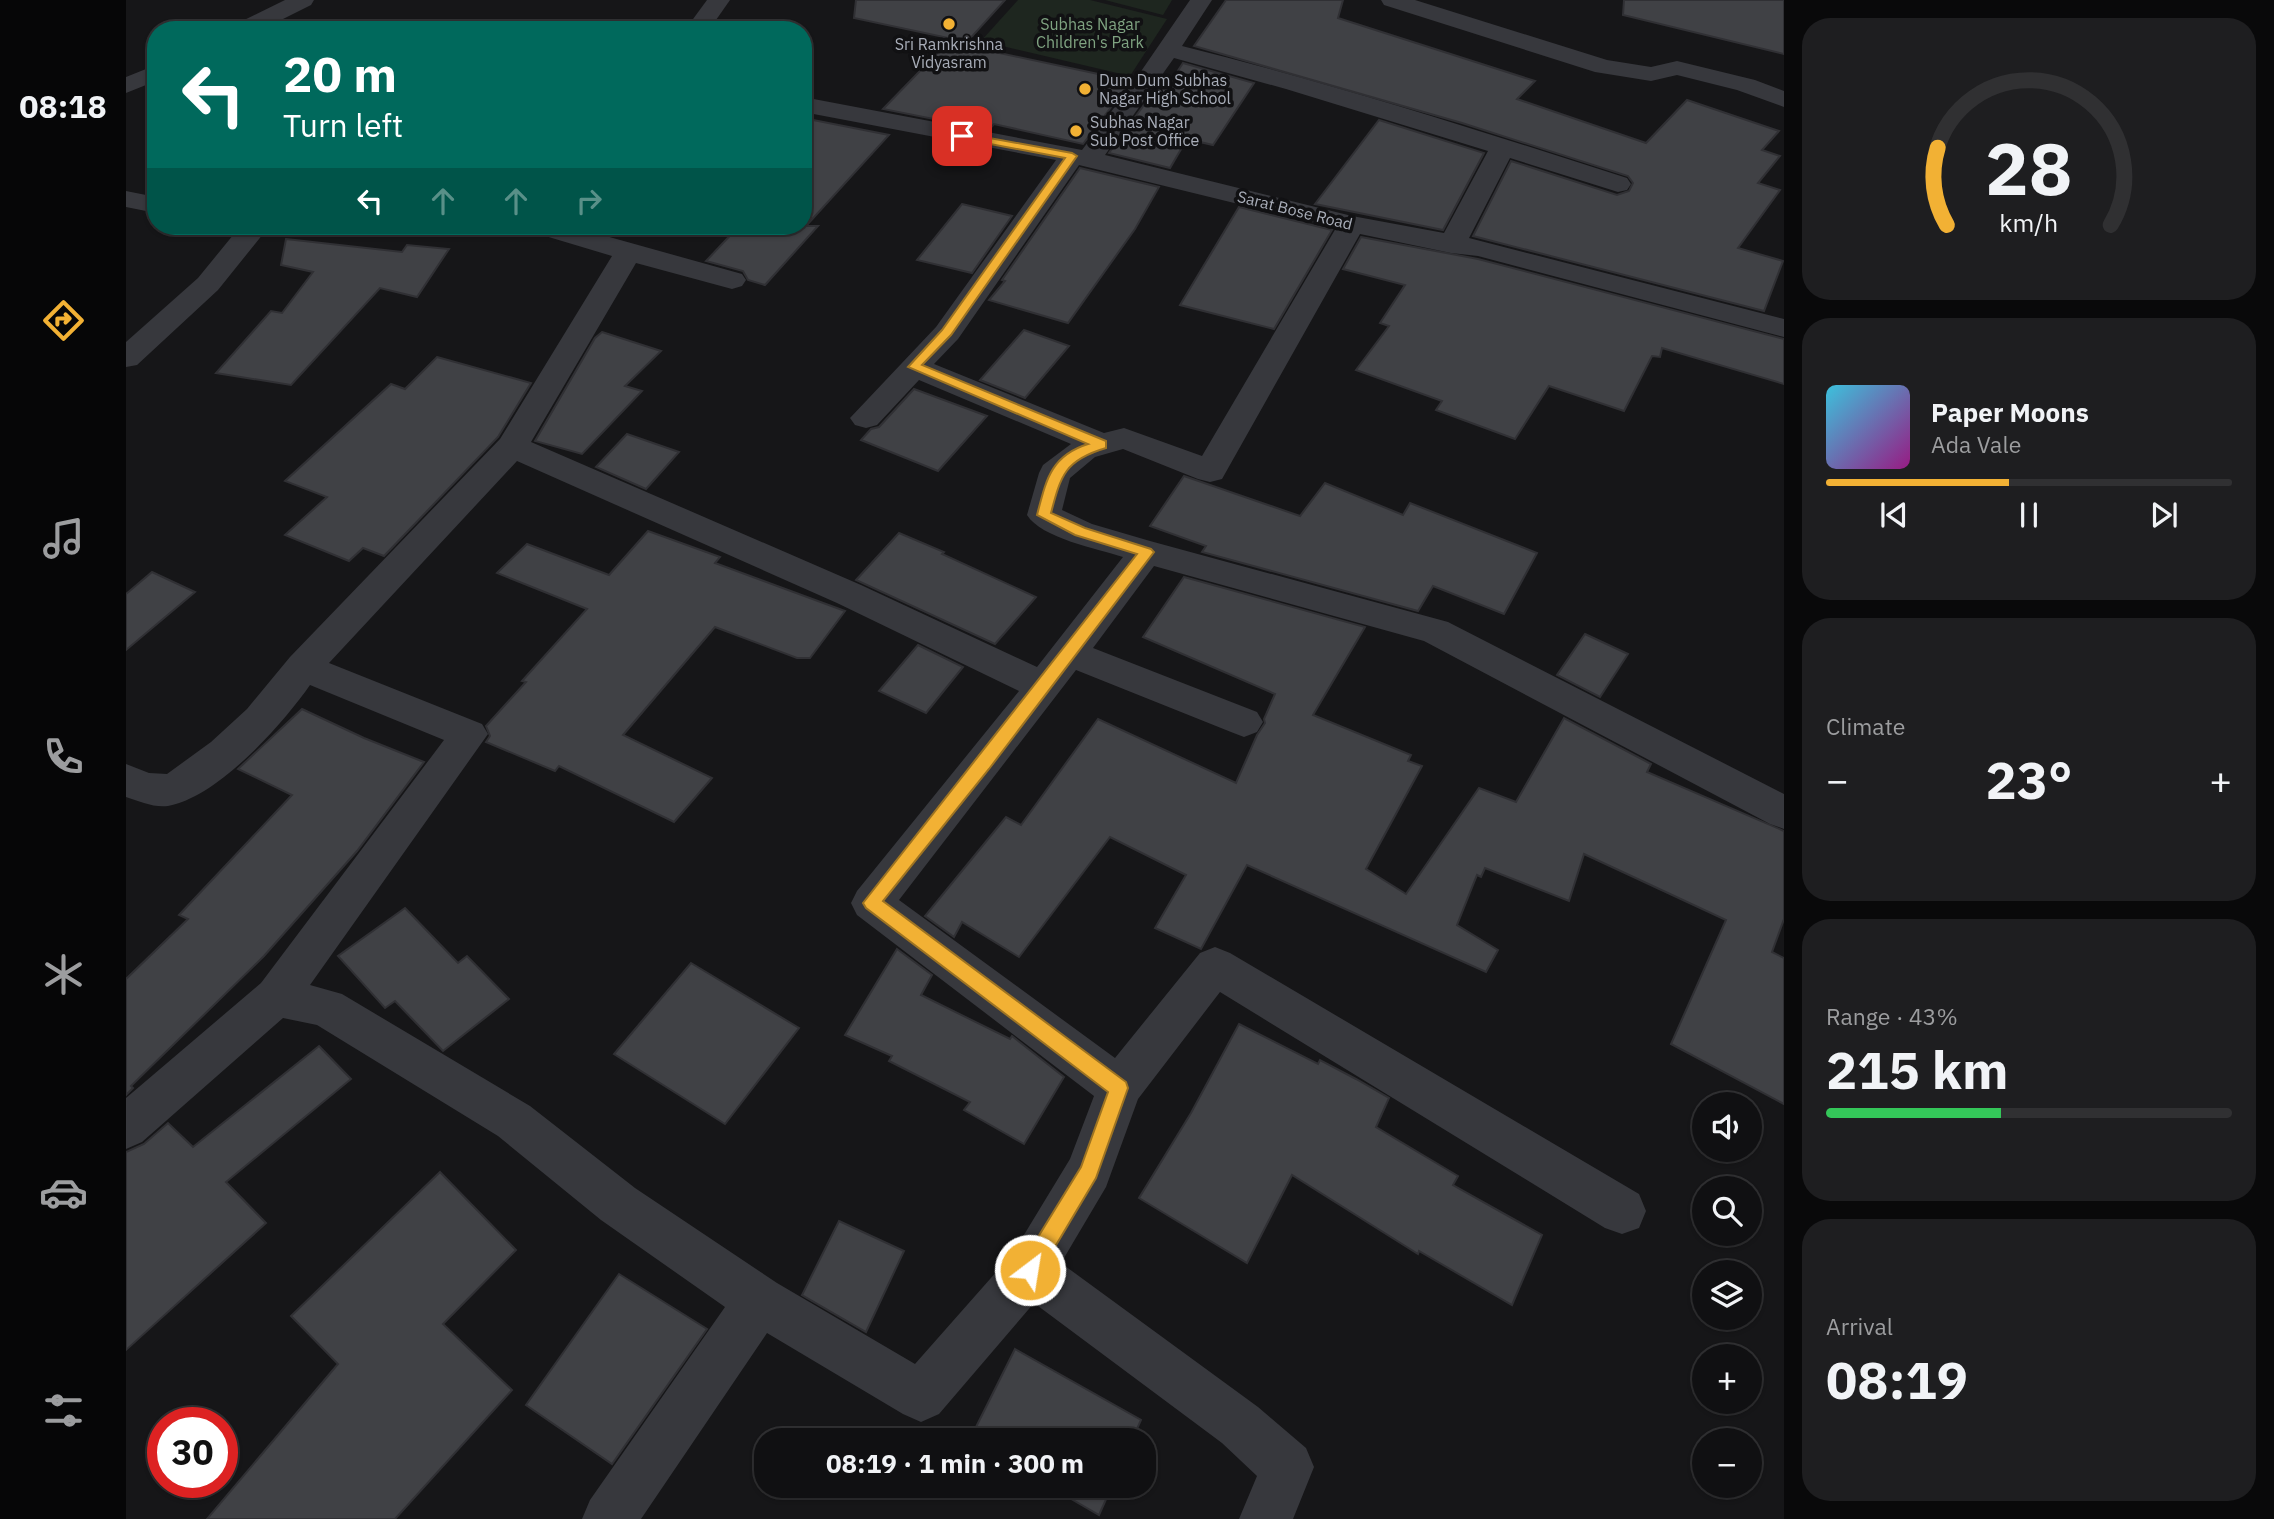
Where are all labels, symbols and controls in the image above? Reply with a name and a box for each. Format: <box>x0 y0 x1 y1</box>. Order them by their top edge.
park label: Subhas Nagar Children's Park <box>1036 14 1145 52</box>
marker: Sri Ramkrishna Vidyasram <box>941 16 957 32</box>
place label: Sri Ramkrishna Vidyasram <box>895 34 1004 72</box>
text: 20 m <box>283 42 397 105</box>
icon: left <box>168 49 259 140</box>
place label: Dum Dum Subhas Nagar High School <box>1099 70 1231 108</box>
marker: Dum Dum Subhas Nagar High School <box>1077 81 1093 97</box>
text: 08:18 <box>19 85 107 127</box>
text: Turn left <box>283 104 403 146</box>
pin <box>932 106 992 166</box>
place label: Subhas Nagar Sub Post Office <box>1090 112 1199 150</box>
icon: arrive <box>943 117 981 155</box>
text: 28 <box>1985 120 2073 215</box>
marker: Subhas Nagar Sub Post Office <box>1068 123 1084 139</box>
icon: left <box>351 182 389 220</box>
icon: ahead <box>424 182 462 220</box>
icon: ahead <box>497 182 535 220</box>
icon: right <box>570 182 608 220</box>
street label: Sarat Bose Road <box>1235 186 1355 234</box>
text: km/h <box>2000 206 2058 239</box>
icon: directions <box>39 296 88 345</box>
text: Paper Moons <box>1931 395 2089 429</box>
text: Ada Vale <box>1931 429 2021 459</box>
icon: previous <box>1875 496 1913 534</box>
icon: pause <box>2010 496 2048 534</box>
icon: next <box>2145 496 2183 534</box>
icon: music <box>39 514 88 563</box>
text: Climate <box>1826 711 1905 741</box>
icon: phone <box>39 732 88 781</box>
text: 23° <box>1986 746 2072 813</box>
text: − <box>1826 755 1849 804</box>
text: + <box>2209 755 2232 804</box>
icon: climate <box>39 950 88 999</box>
text: Range · 43% <box>1826 1001 1958 1031</box>
text: 215 km <box>1826 1036 2008 1103</box>
map controls <box>1692 1092 1762 1498</box>
button: sound <box>1692 1092 1762 1162</box>
icon: car <box>39 1168 88 1217</box>
button: search <box>1692 1176 1762 1246</box>
position arrow <box>993 1233 1067 1307</box>
button: layers <box>1692 1260 1762 1330</box>
text: Arrival <box>1826 1311 1893 1341</box>
button: + <box>1692 1344 1762 1414</box>
text: 08:19 <box>1826 1346 1968 1413</box>
icon: filters <box>39 1386 88 1435</box>
speed limit sign: 30 <box>147 1407 238 1498</box>
button: − <box>1692 1428 1762 1498</box>
text: 08:19 · 1 min · 300 m <box>826 1446 1084 1480</box>

